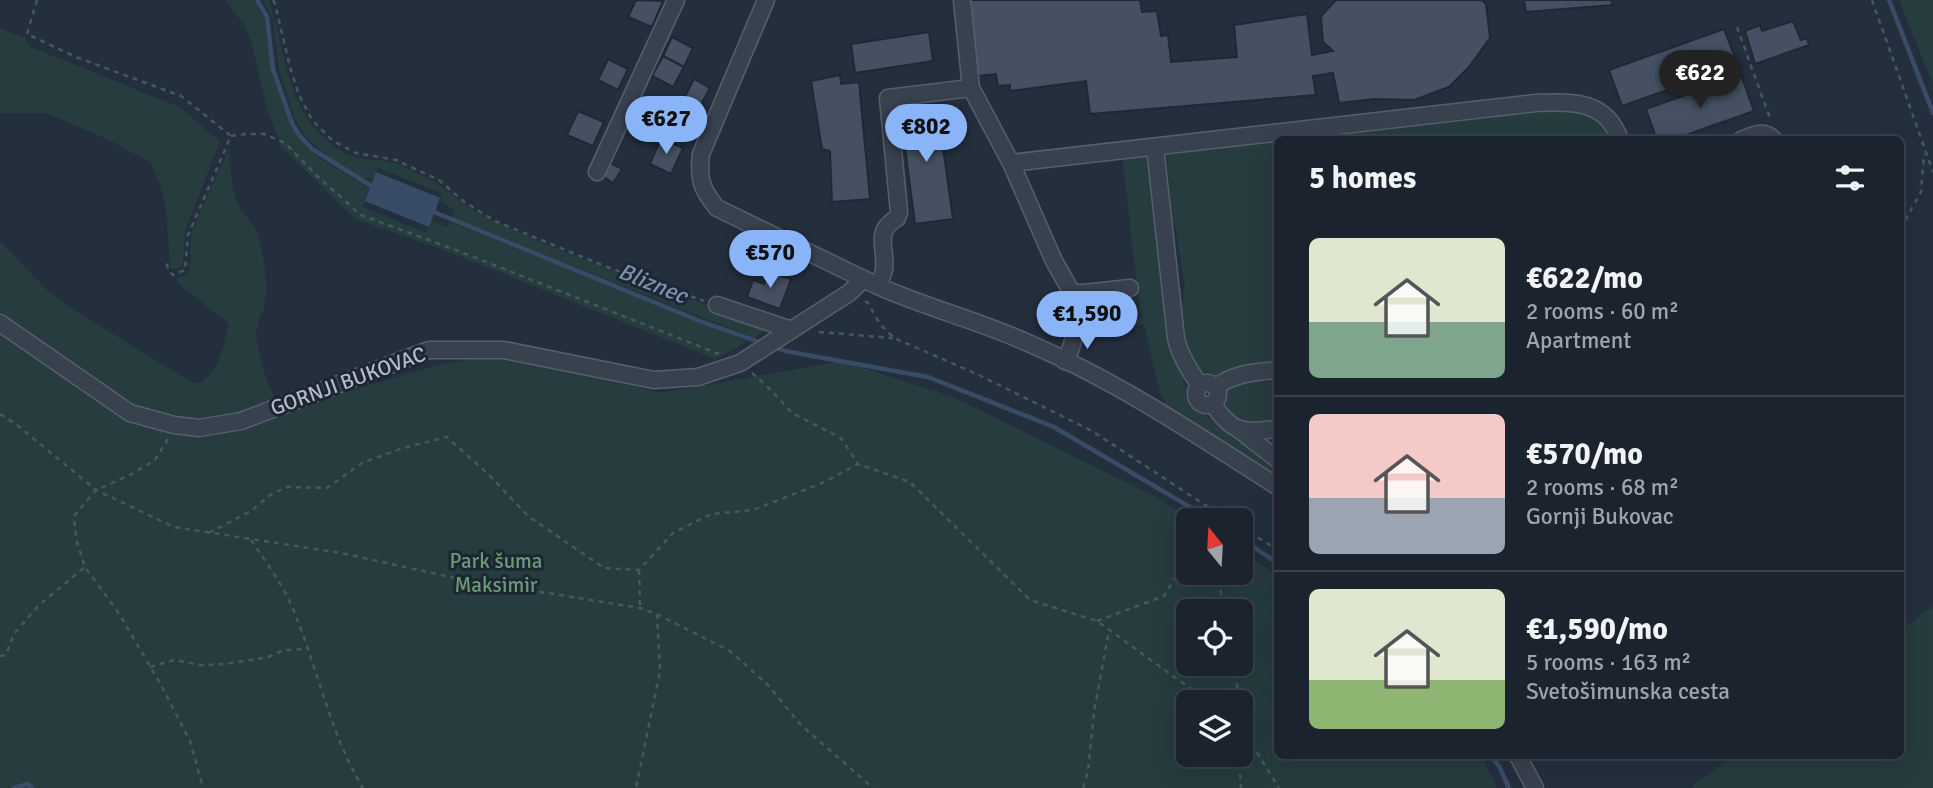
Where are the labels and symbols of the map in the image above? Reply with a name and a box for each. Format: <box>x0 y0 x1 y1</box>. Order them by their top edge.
pin: €622 <box>1659 50 1741 110</box>
pin: €627 <box>625 96 707 156</box>
pin: €802 <box>885 104 967 164</box>
pin: €570 <box>729 230 811 290</box>
water label: Bliznec <box>614 257 694 311</box>
pin: €1,590 <box>1030 292 1144 351</box>
street label: GORNJI BUKOVAC <box>267 341 429 421</box>
north arrow <box>1176 508 1253 584</box>
park label: Park šuma Maksimir <box>449 548 543 598</box>

